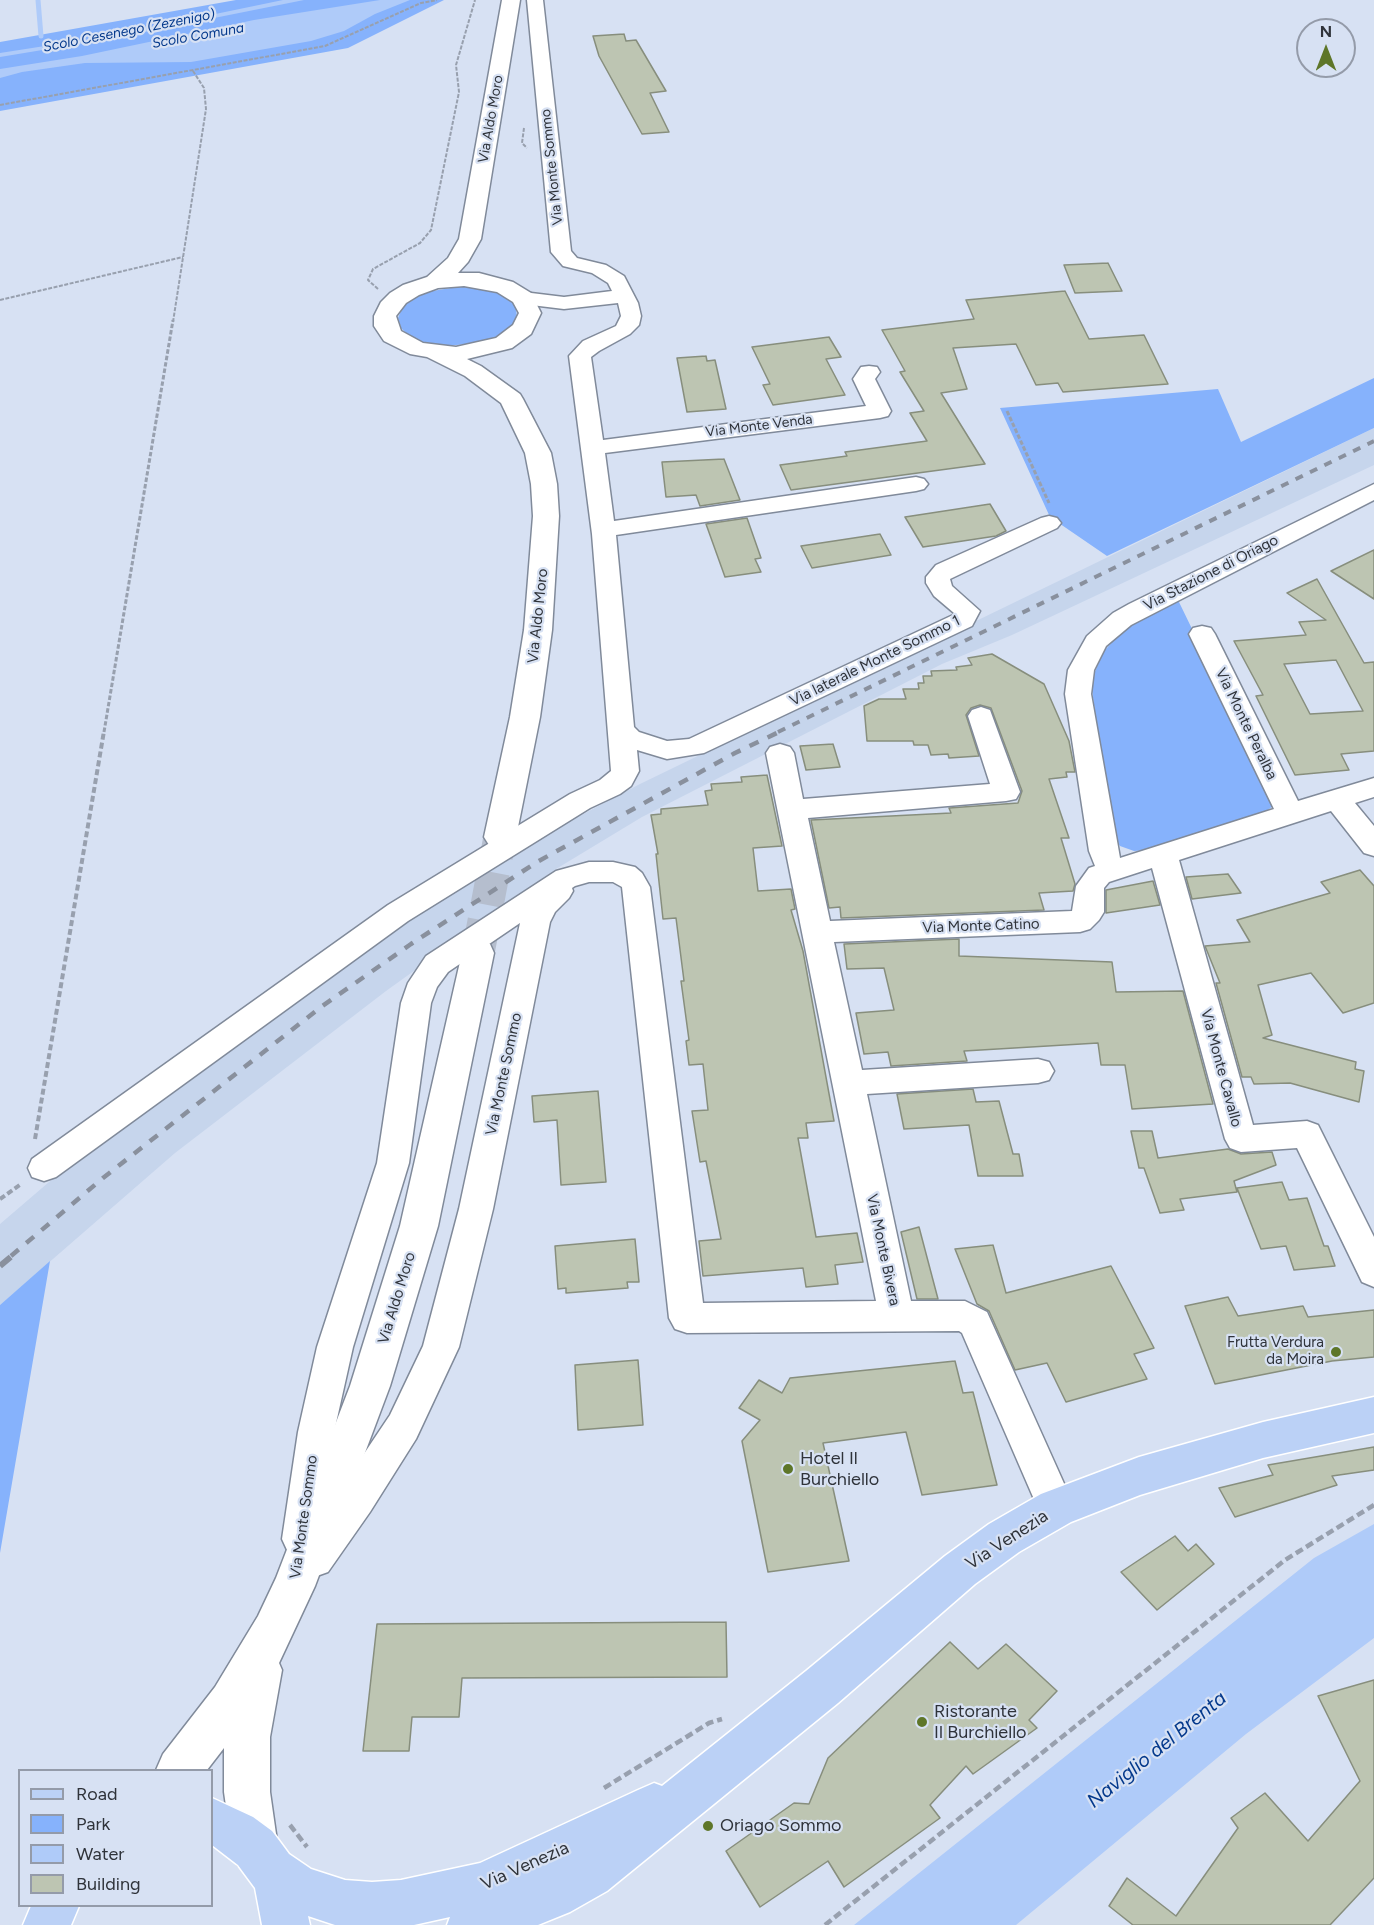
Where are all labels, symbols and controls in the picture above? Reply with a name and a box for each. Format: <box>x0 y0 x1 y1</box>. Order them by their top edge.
water label: Scolo Cesenego (Zezenigo) <box>42 6 216 56</box>
north arrow <box>1296 18 1356 78</box>
water label: Scolo Comuna <box>151 20 245 52</box>
text: N <box>1320 22 1332 41</box>
street label: Via Aldo Moro <box>475 74 507 164</box>
street label: Via Monte Sommo <box>538 108 566 226</box>
street label: Via Monte Venda <box>705 411 813 441</box>
street label: Via Stazione di Oriago <box>1141 531 1281 615</box>
street label: Via Aldo Moro <box>524 568 552 664</box>
street label: Via laterale Monte Sommo 1 <box>787 612 963 710</box>
street label: Via Monte Peralba <box>1211 665 1281 783</box>
street label: Via Monte Catino <box>922 915 1040 937</box>
street label: Via Monte Cavallo <box>1197 1007 1245 1129</box>
street label: Via Monte Sommo <box>482 1011 526 1137</box>
street label: Via Monte Bivera <box>862 1193 904 1307</box>
street label: Via Aldo Moro <box>374 1250 420 1346</box>
place label: Frutta Verdura da Moira <box>1227 1334 1324 1369</box>
marker: Frutta Verdura da Moira <box>1329 1345 1343 1359</box>
place label: Hotel Il Burchiello <box>800 1448 879 1490</box>
street label: Via Monte Sommo <box>286 1454 322 1580</box>
marker: Hotel Il Burchiello <box>781 1462 795 1476</box>
street label: Via Venezia <box>962 1505 1052 1575</box>
water label: Naviglio del Brenta <box>1083 1686 1231 1814</box>
place label: Ristorante Il Burchiello <box>934 1701 1027 1744</box>
marker: Ristorante Il Burchiello <box>915 1715 929 1729</box>
legend <box>18 1769 213 1907</box>
text: Road <box>76 1783 117 1805</box>
text: Park <box>76 1813 110 1835</box>
place label: Oriago Sommo <box>720 1815 841 1837</box>
marker: Oriago Sommo <box>701 1819 715 1833</box>
street label: Via Venezia <box>478 1837 572 1895</box>
text: Water <box>76 1843 124 1865</box>
text: Building <box>76 1873 141 1895</box>

